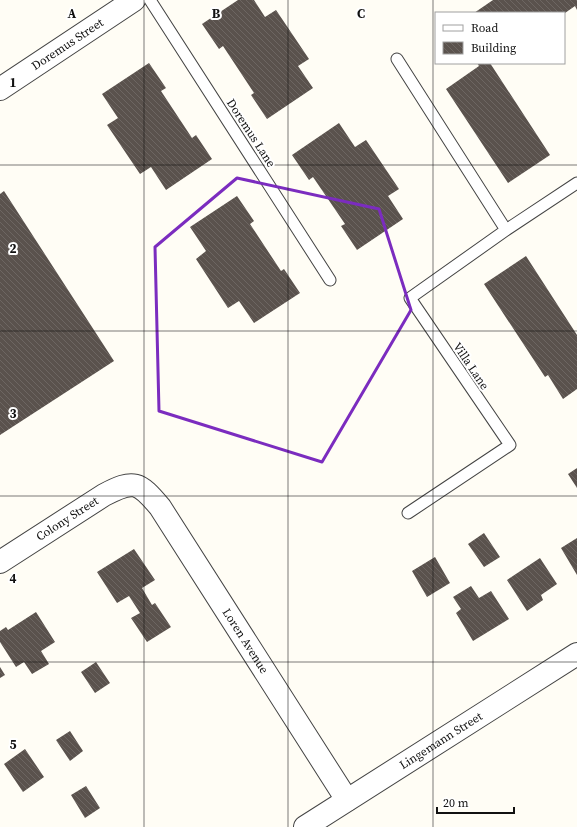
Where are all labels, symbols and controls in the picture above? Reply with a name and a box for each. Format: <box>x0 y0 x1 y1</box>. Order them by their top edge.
text: A <box>68 5 77 22</box>
text: B <box>212 5 221 22</box>
text: C <box>357 5 365 22</box>
legend <box>435 12 565 64</box>
street label: Doremus Street <box>28 14 107 74</box>
text: Road <box>471 20 498 36</box>
text: Building <box>471 40 516 56</box>
text: 1 <box>9 74 17 91</box>
street label: Doremus Lane <box>223 96 279 170</box>
text: 2 <box>9 240 17 257</box>
street label: Villa Lane <box>449 339 493 393</box>
text: 3 <box>9 405 17 422</box>
street label: Colony Street <box>33 493 102 545</box>
text: 4 <box>9 570 17 587</box>
street label: Loren Avenue <box>219 605 272 677</box>
street label: Lingemann Street <box>396 708 486 773</box>
text: 5 <box>9 736 17 753</box>
scale bar <box>437 789 514 815</box>
text: 20 m <box>443 795 469 811</box>

